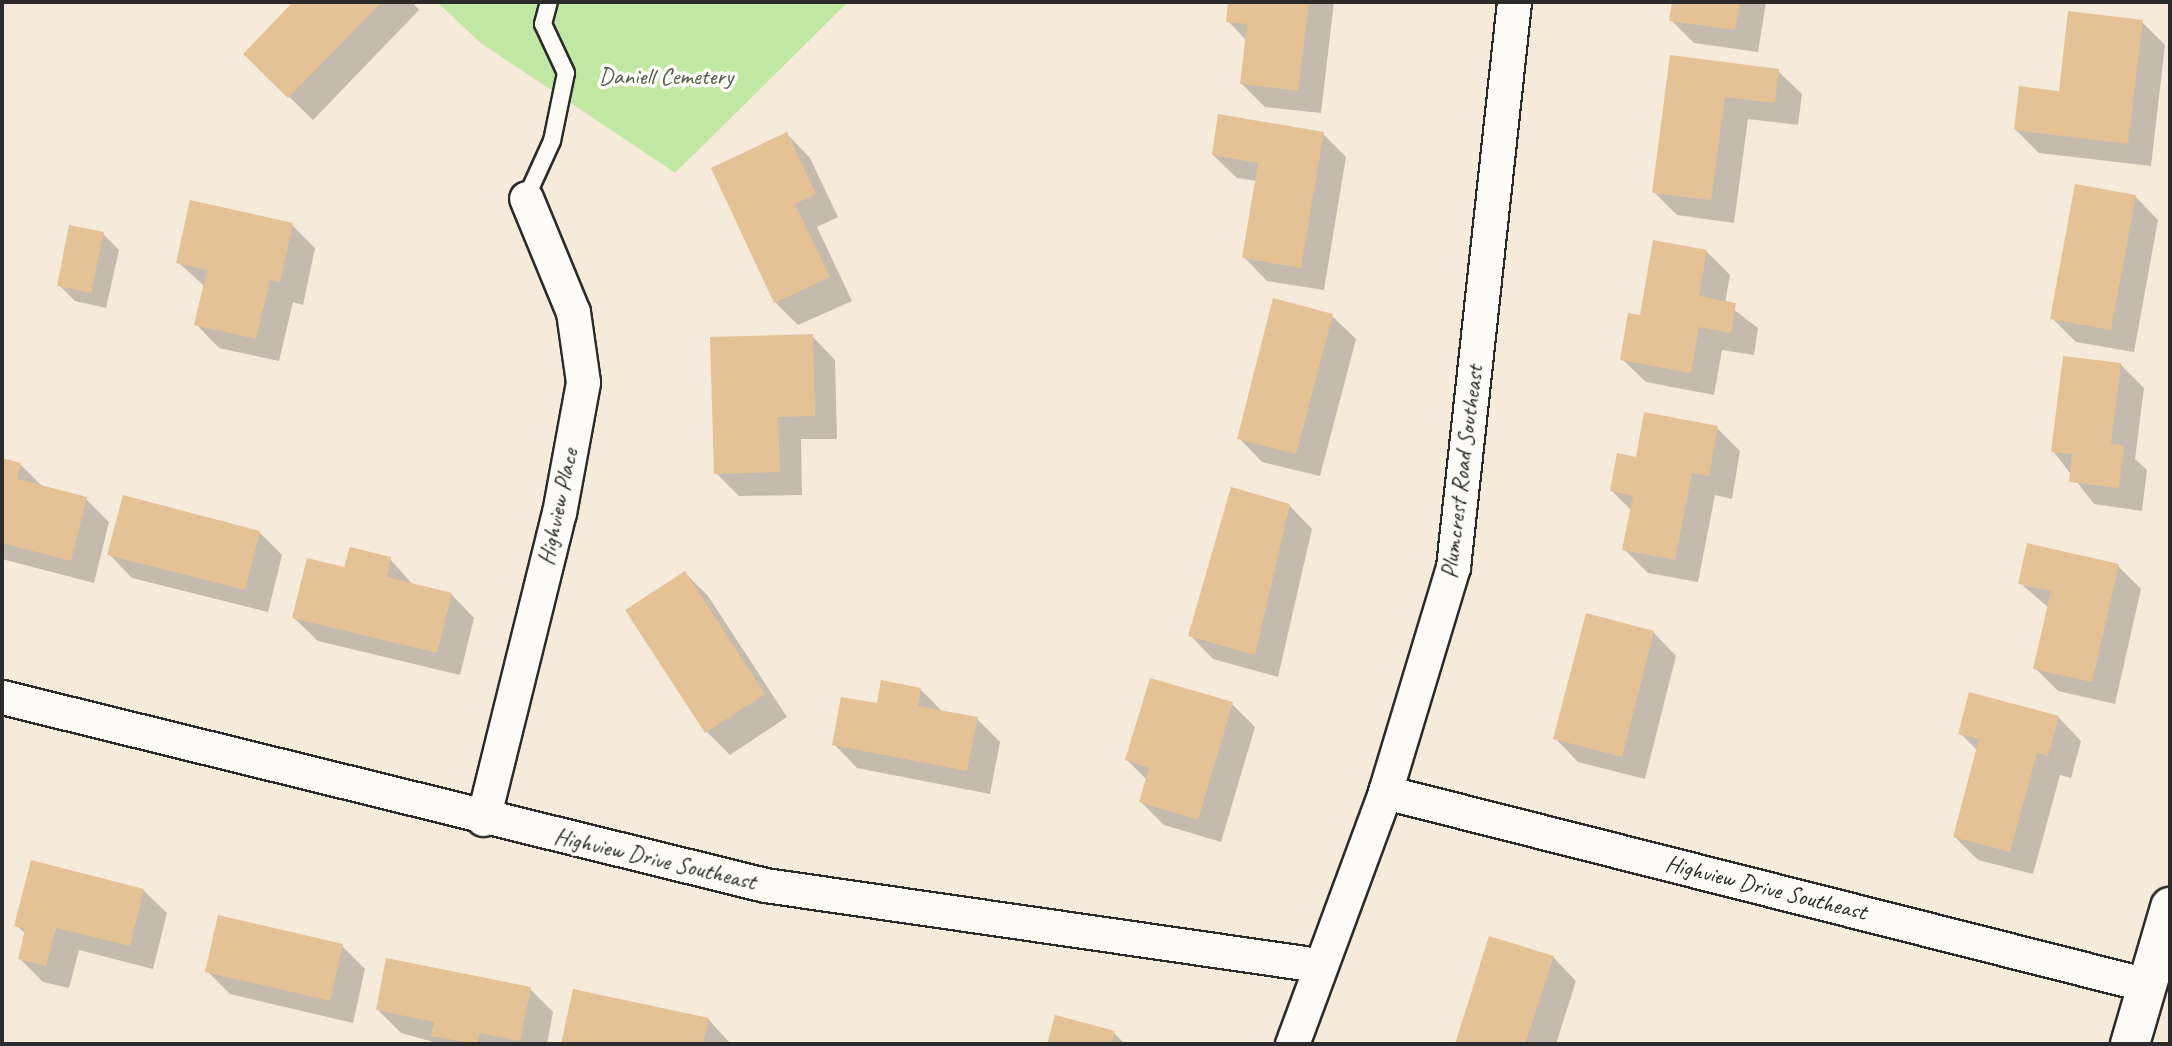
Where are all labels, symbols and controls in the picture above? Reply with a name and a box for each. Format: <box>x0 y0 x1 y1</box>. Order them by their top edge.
park label: Daniell Cemetery <box>599 63 733 91</box>
street label: Plumcrest Road Southeast <box>1435 364 1489 580</box>
street label: Highview Place <box>532 446 584 568</box>
street label: Highview Drive Southeast <box>551 822 759 896</box>
street label: Highview Drive Southeast <box>1662 849 1870 927</box>

